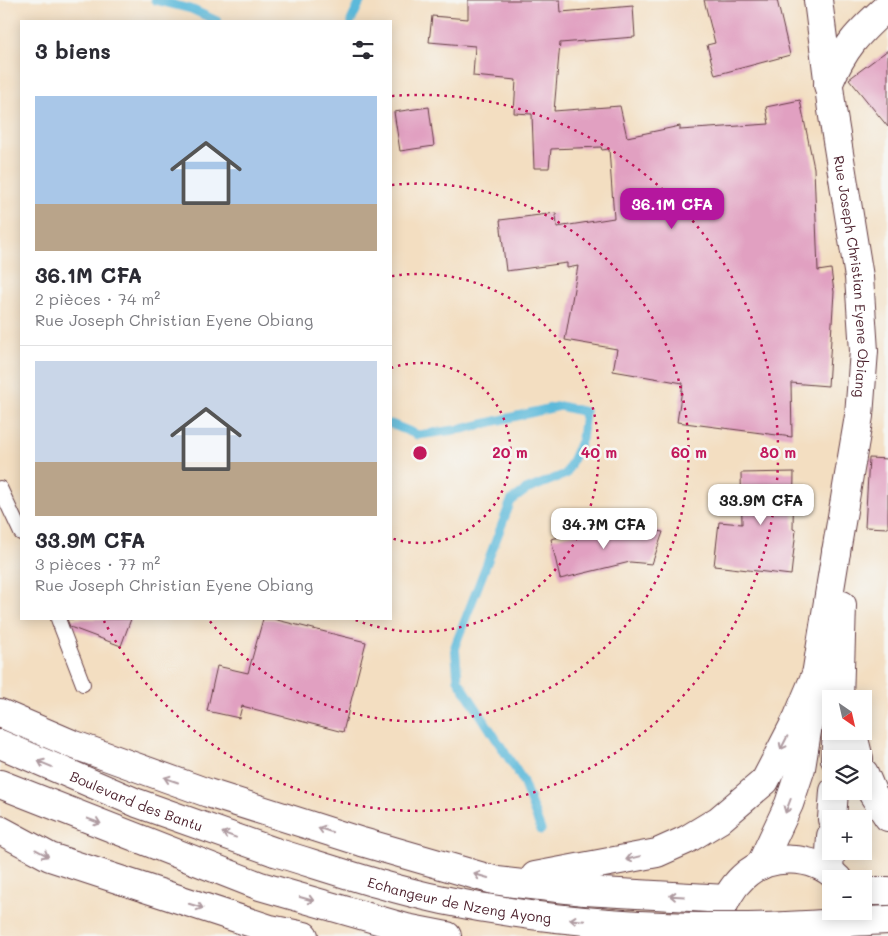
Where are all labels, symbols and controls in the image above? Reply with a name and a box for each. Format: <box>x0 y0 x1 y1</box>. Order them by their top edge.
icon: filters <box>349 36 377 64</box>
text: 3 biens <box>35 37 111 64</box>
icon: home <box>161 128 251 218</box>
street label: Rue Joseph Christian Eyene Obiang <box>830 154 874 398</box>
pin: 36.1M CFA <box>615 188 729 230</box>
text: 36.1M CFA <box>631 193 713 214</box>
text: 36.1M CFA <box>35 261 142 288</box>
text: 2 pièces · 74 m² <box>35 288 160 309</box>
text: Rue Joseph Christian Eyene Obiang <box>35 309 313 330</box>
icon: home <box>161 394 251 484</box>
text: 20 m <box>492 442 528 462</box>
text: 40 m <box>581 442 617 462</box>
text: 60 m <box>671 442 707 462</box>
text: 80 m <box>760 442 796 462</box>
centre of rings <box>411 444 429 462</box>
pin: 33.9M CFA <box>704 484 818 526</box>
text: 33.9M CFA <box>719 489 803 510</box>
pin: 34.7M CFA <box>547 508 661 550</box>
text: 34.7M CFA <box>562 513 646 534</box>
text: 33.9M CFA <box>35 526 145 553</box>
text: 3 pièces · 77 m² <box>35 553 160 574</box>
text: Rue Joseph Christian Eyene Obiang <box>35 574 313 595</box>
north arrow <box>822 690 872 740</box>
map controls <box>822 690 872 920</box>
one-way arrow <box>779 735 788 750</box>
button: layers <box>822 750 872 800</box>
one-way arrow <box>38 759 53 769</box>
street label: Boulevard des Bantu <box>67 766 206 835</box>
one-way arrow <box>163 775 179 784</box>
one-way arrow <box>783 797 792 813</box>
button: + <box>822 810 872 860</box>
one-way arrow <box>86 817 101 826</box>
one-way arrow <box>318 825 334 834</box>
one-way arrow <box>222 830 238 840</box>
one-way arrow <box>35 849 49 859</box>
one-way arrow <box>626 854 642 863</box>
button: − <box>822 870 872 920</box>
one-way arrow <box>474 871 490 881</box>
street label: Echangeur de Nzeng Ayong <box>365 872 552 927</box>
one-way arrow <box>669 892 685 901</box>
one-way arrow <box>298 895 314 905</box>
one-way arrow <box>188 901 204 911</box>
one-way arrow <box>569 915 585 924</box>

